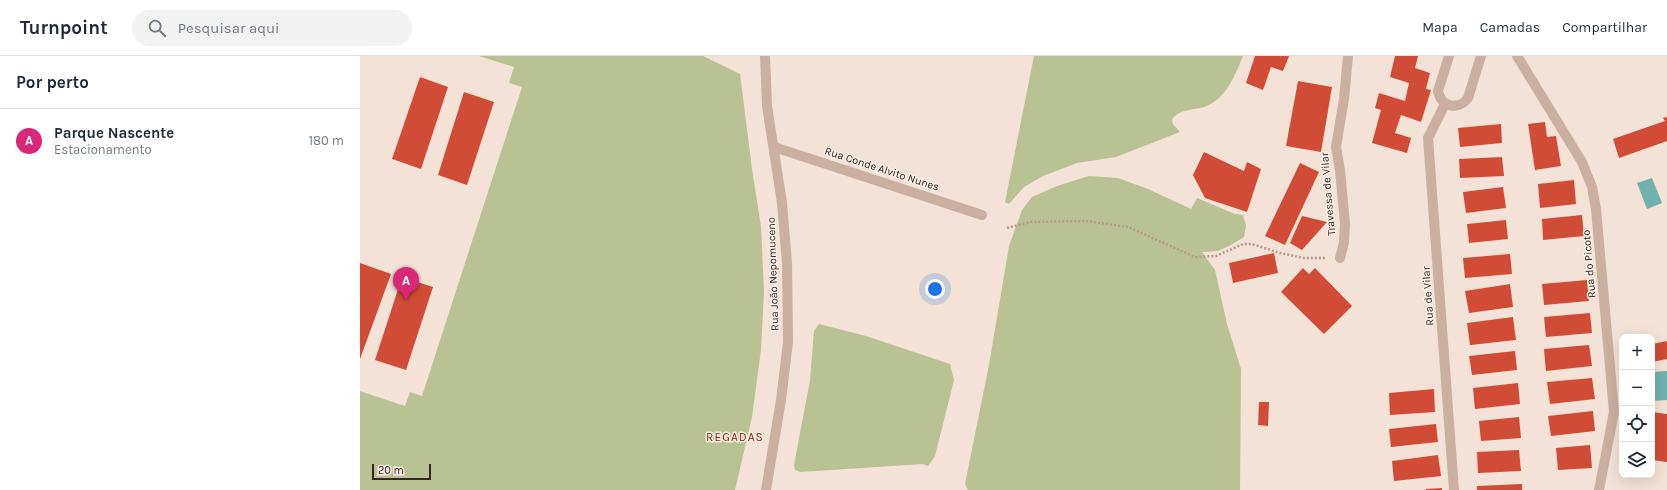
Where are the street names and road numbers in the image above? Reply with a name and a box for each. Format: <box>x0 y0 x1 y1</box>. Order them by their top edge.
street label: Rua Conde Alvito Nunes <box>823 144 941 194</box>
street label: Travessa de Vilar <box>1318 152 1338 236</box>
street label: Rua João Nepomuceno <box>765 217 781 331</box>
street label: Rua do Picoto <box>1580 229 1598 299</box>
street label: Rua de Vilar <box>1419 266 1437 326</box>

